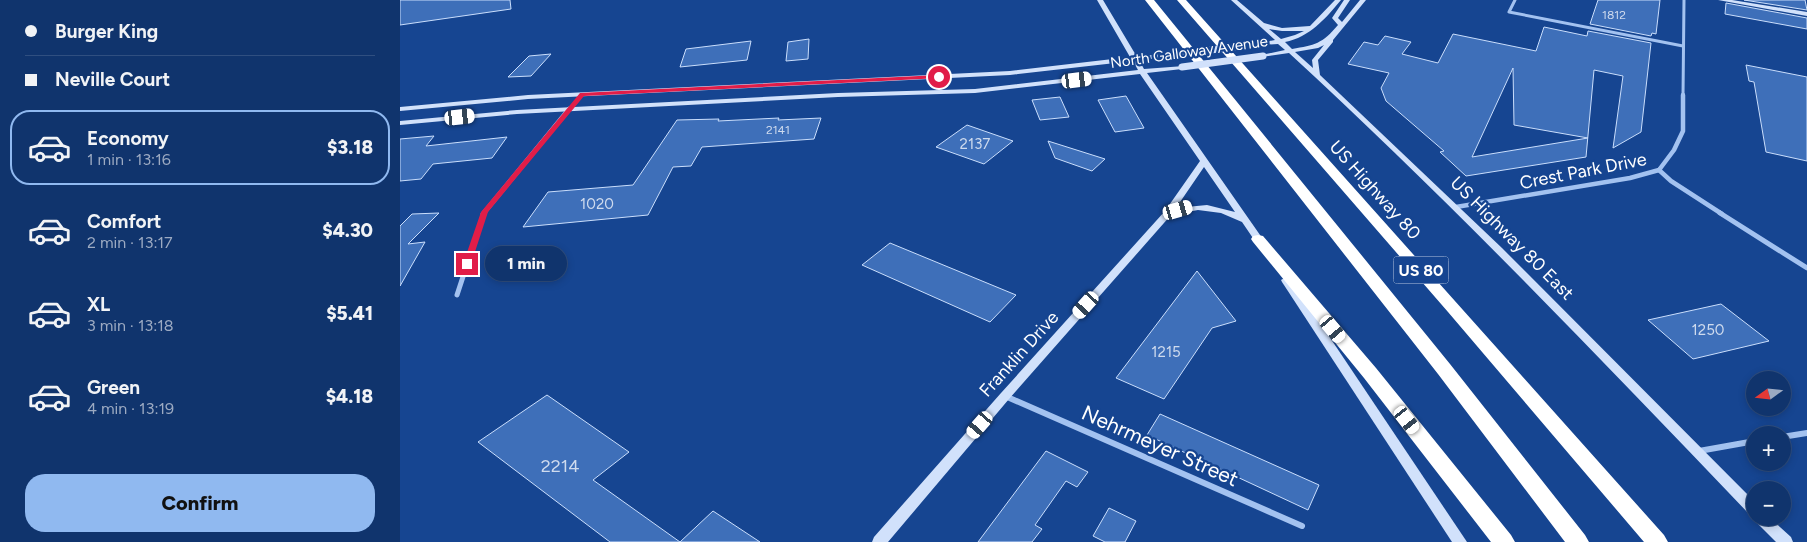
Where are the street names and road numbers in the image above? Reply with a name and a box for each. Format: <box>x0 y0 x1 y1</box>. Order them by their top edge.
street label: North Galloway Avenue <box>1109 32 1269 72</box>
street label: US Highway 80 <box>1325 136 1425 244</box>
street label: Crest Park Drive <box>1518 148 1648 194</box>
street label: US Highway 80 East <box>1446 172 1578 304</box>
road number: US 80 <box>1394 256 1448 284</box>
street label: Franklin Drive <box>975 306 1063 401</box>
street label: Nehrmeyer Street <box>1078 400 1243 491</box>

